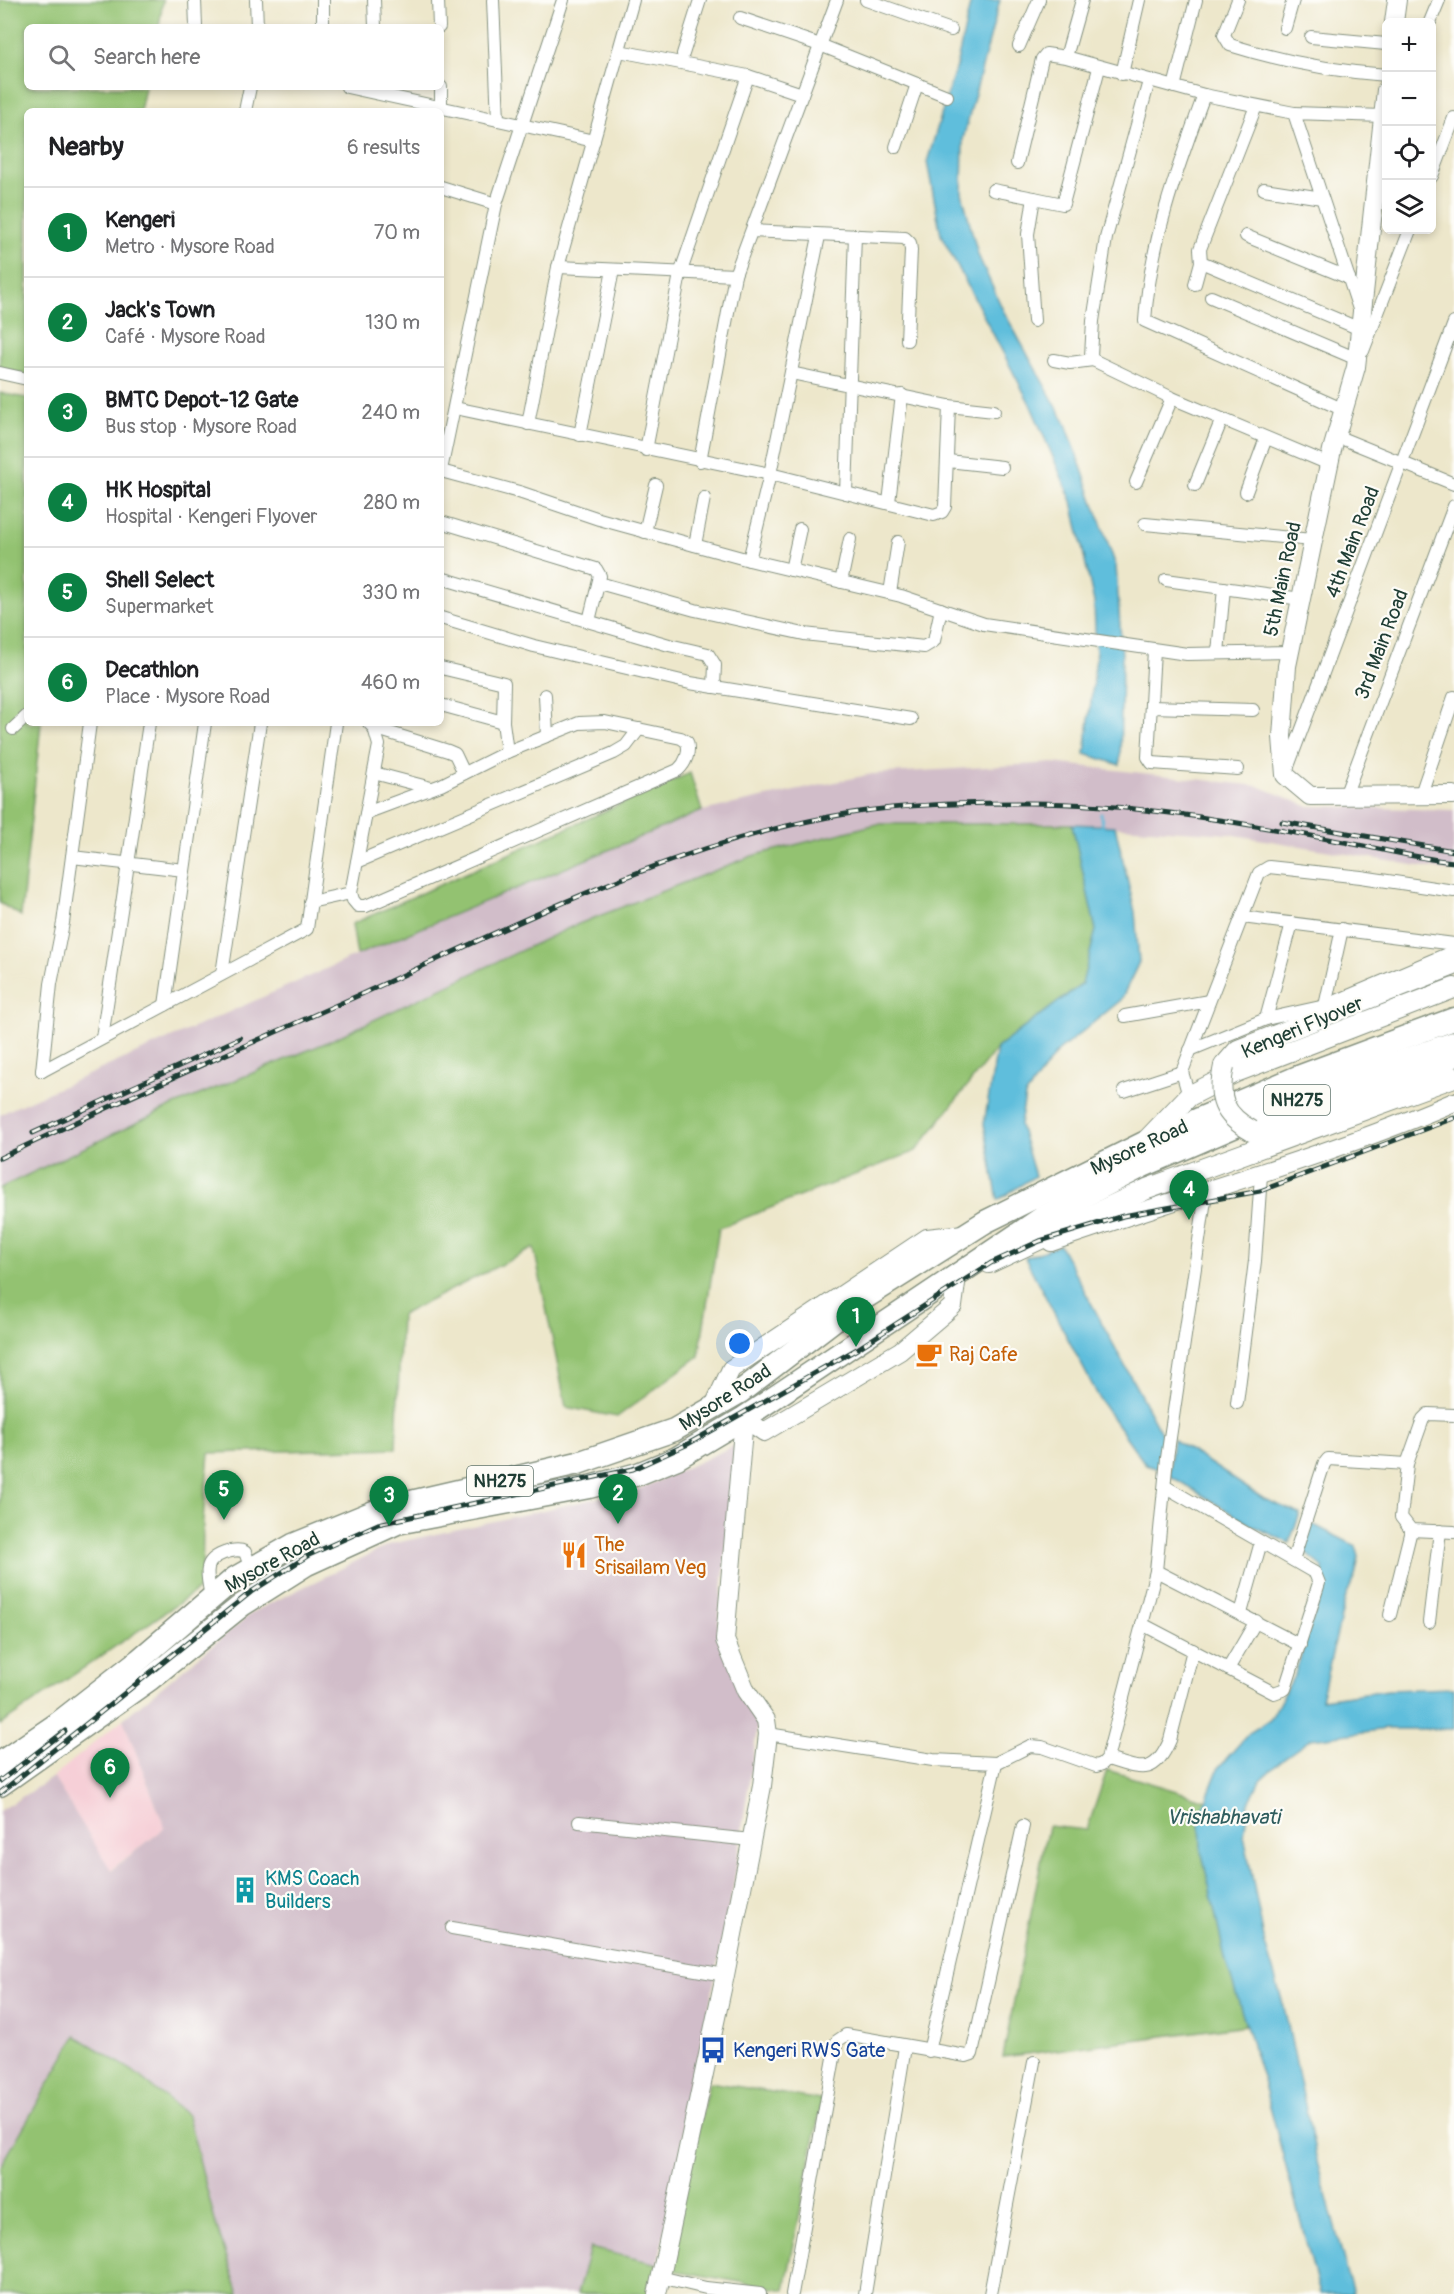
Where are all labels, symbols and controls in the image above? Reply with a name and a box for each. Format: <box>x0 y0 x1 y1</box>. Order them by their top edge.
map controls <box>1382 18 1436 234</box>
button: + <box>1382 18 1436 72</box>
search box <box>24 24 444 90</box>
icon: search <box>45 41 78 74</box>
text: Search here <box>93 43 200 71</box>
button: − <box>1382 72 1436 126</box>
button: locate <box>1382 126 1436 180</box>
text: Nearby <box>48 131 124 163</box>
text: 6 results <box>347 135 420 160</box>
button: layers <box>1382 180 1436 234</box>
text: Kengeri <box>105 206 175 234</box>
text: 1 <box>64 220 71 245</box>
text: 70 m <box>374 220 420 245</box>
text: Metro · Mysore Road <box>105 234 275 259</box>
text: Jack's Town <box>105 296 215 324</box>
text: 2 <box>62 310 73 335</box>
text: 130 m <box>365 310 420 335</box>
text: Café · Mysore Road <box>105 324 266 349</box>
text: BMTC Depot-12 Gate <box>105 386 298 414</box>
text: 3 <box>62 400 73 425</box>
text: 240 m <box>361 400 420 425</box>
text: Bus stop · Mysore Road <box>105 414 297 439</box>
text: HK Hospital <box>105 476 211 504</box>
street label: 4th Main Road <box>1320 483 1385 602</box>
text: 4 <box>62 490 73 515</box>
text: 280 m <box>363 490 420 515</box>
text: Hospital · Kengeri Flyover <box>105 504 317 529</box>
street label: 5th Main Road <box>1258 519 1307 639</box>
text: Shell Select <box>105 566 214 594</box>
text: 5 <box>62 580 73 605</box>
text: 330 m <box>362 580 420 605</box>
street label: 3rd Main Road <box>1349 585 1414 703</box>
text: Supermarket <box>105 594 214 619</box>
text: Decathlon <box>105 656 199 684</box>
text: 6 <box>62 670 73 695</box>
text: 460 m <box>361 670 420 695</box>
text: Place · Mysore Road <box>105 684 270 709</box>
street label: Kengeri Flyover <box>1238 991 1367 1064</box>
road number: NH275 <box>1264 1085 1330 1115</box>
street label: Mysore Road <box>1086 1114 1192 1181</box>
pin: 4 <box>1170 1170 1208 1220</box>
pin: 1 <box>836 1298 876 1347</box>
your location <box>725 1329 754 1358</box>
cafe icon: Raj Cafe <box>914 1339 944 1369</box>
place label: Raj Cafe <box>949 1342 1017 1367</box>
street label: Mysore Road <box>674 1358 776 1436</box>
road number: NH275 <box>467 1466 533 1496</box>
pin: 5 <box>204 1470 244 1520</box>
pin: 2 <box>598 1474 638 1524</box>
pin: 3 <box>370 1476 408 1526</box>
street label: Mysore Road <box>220 1526 324 1599</box>
place label: The Srisailam Veg <box>594 1532 706 1580</box>
restaurant icon: The Srisailam Veg <box>559 1540 589 1570</box>
pin: 6 <box>90 1748 130 1798</box>
water label: Vrishabhavati <box>1166 1804 1283 1831</box>
place label: KMS Coach Builders <box>265 1866 359 1914</box>
building icon: KMS Coach Builders <box>230 1875 260 1905</box>
bus stop icon: Kengeri RWS Gate <box>698 2035 728 2065</box>
place label: Kengeri RWS Gate <box>733 2038 885 2063</box>

